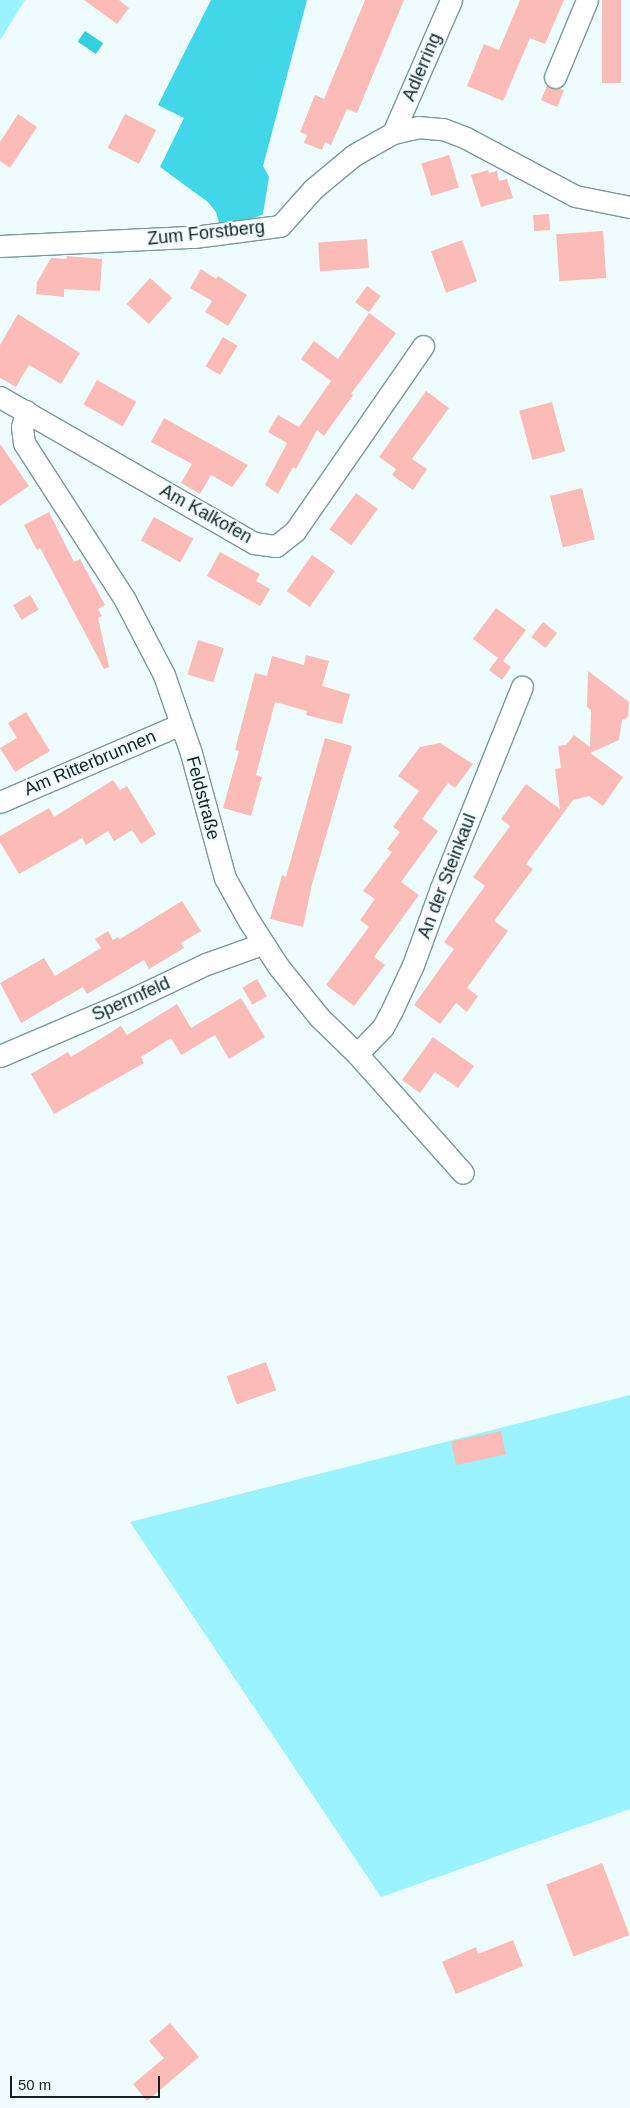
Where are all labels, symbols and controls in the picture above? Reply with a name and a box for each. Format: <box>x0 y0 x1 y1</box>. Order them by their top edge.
street label: Adlerring <box>398 30 446 104</box>
street label: Zum Forstberg <box>146 216 266 250</box>
street label: Am Kalkofen <box>156 480 256 548</box>
street label: Am Ritterbrunnen <box>21 725 159 801</box>
street label: Feldstraße <box>181 754 225 842</box>
street label: An der Steinkaul <box>413 810 481 942</box>
street label: Sperrnfeld <box>89 972 173 1026</box>
scale bar <box>12 2066 162 2098</box>
text: 50 m <box>18 2076 51 2093</box>

